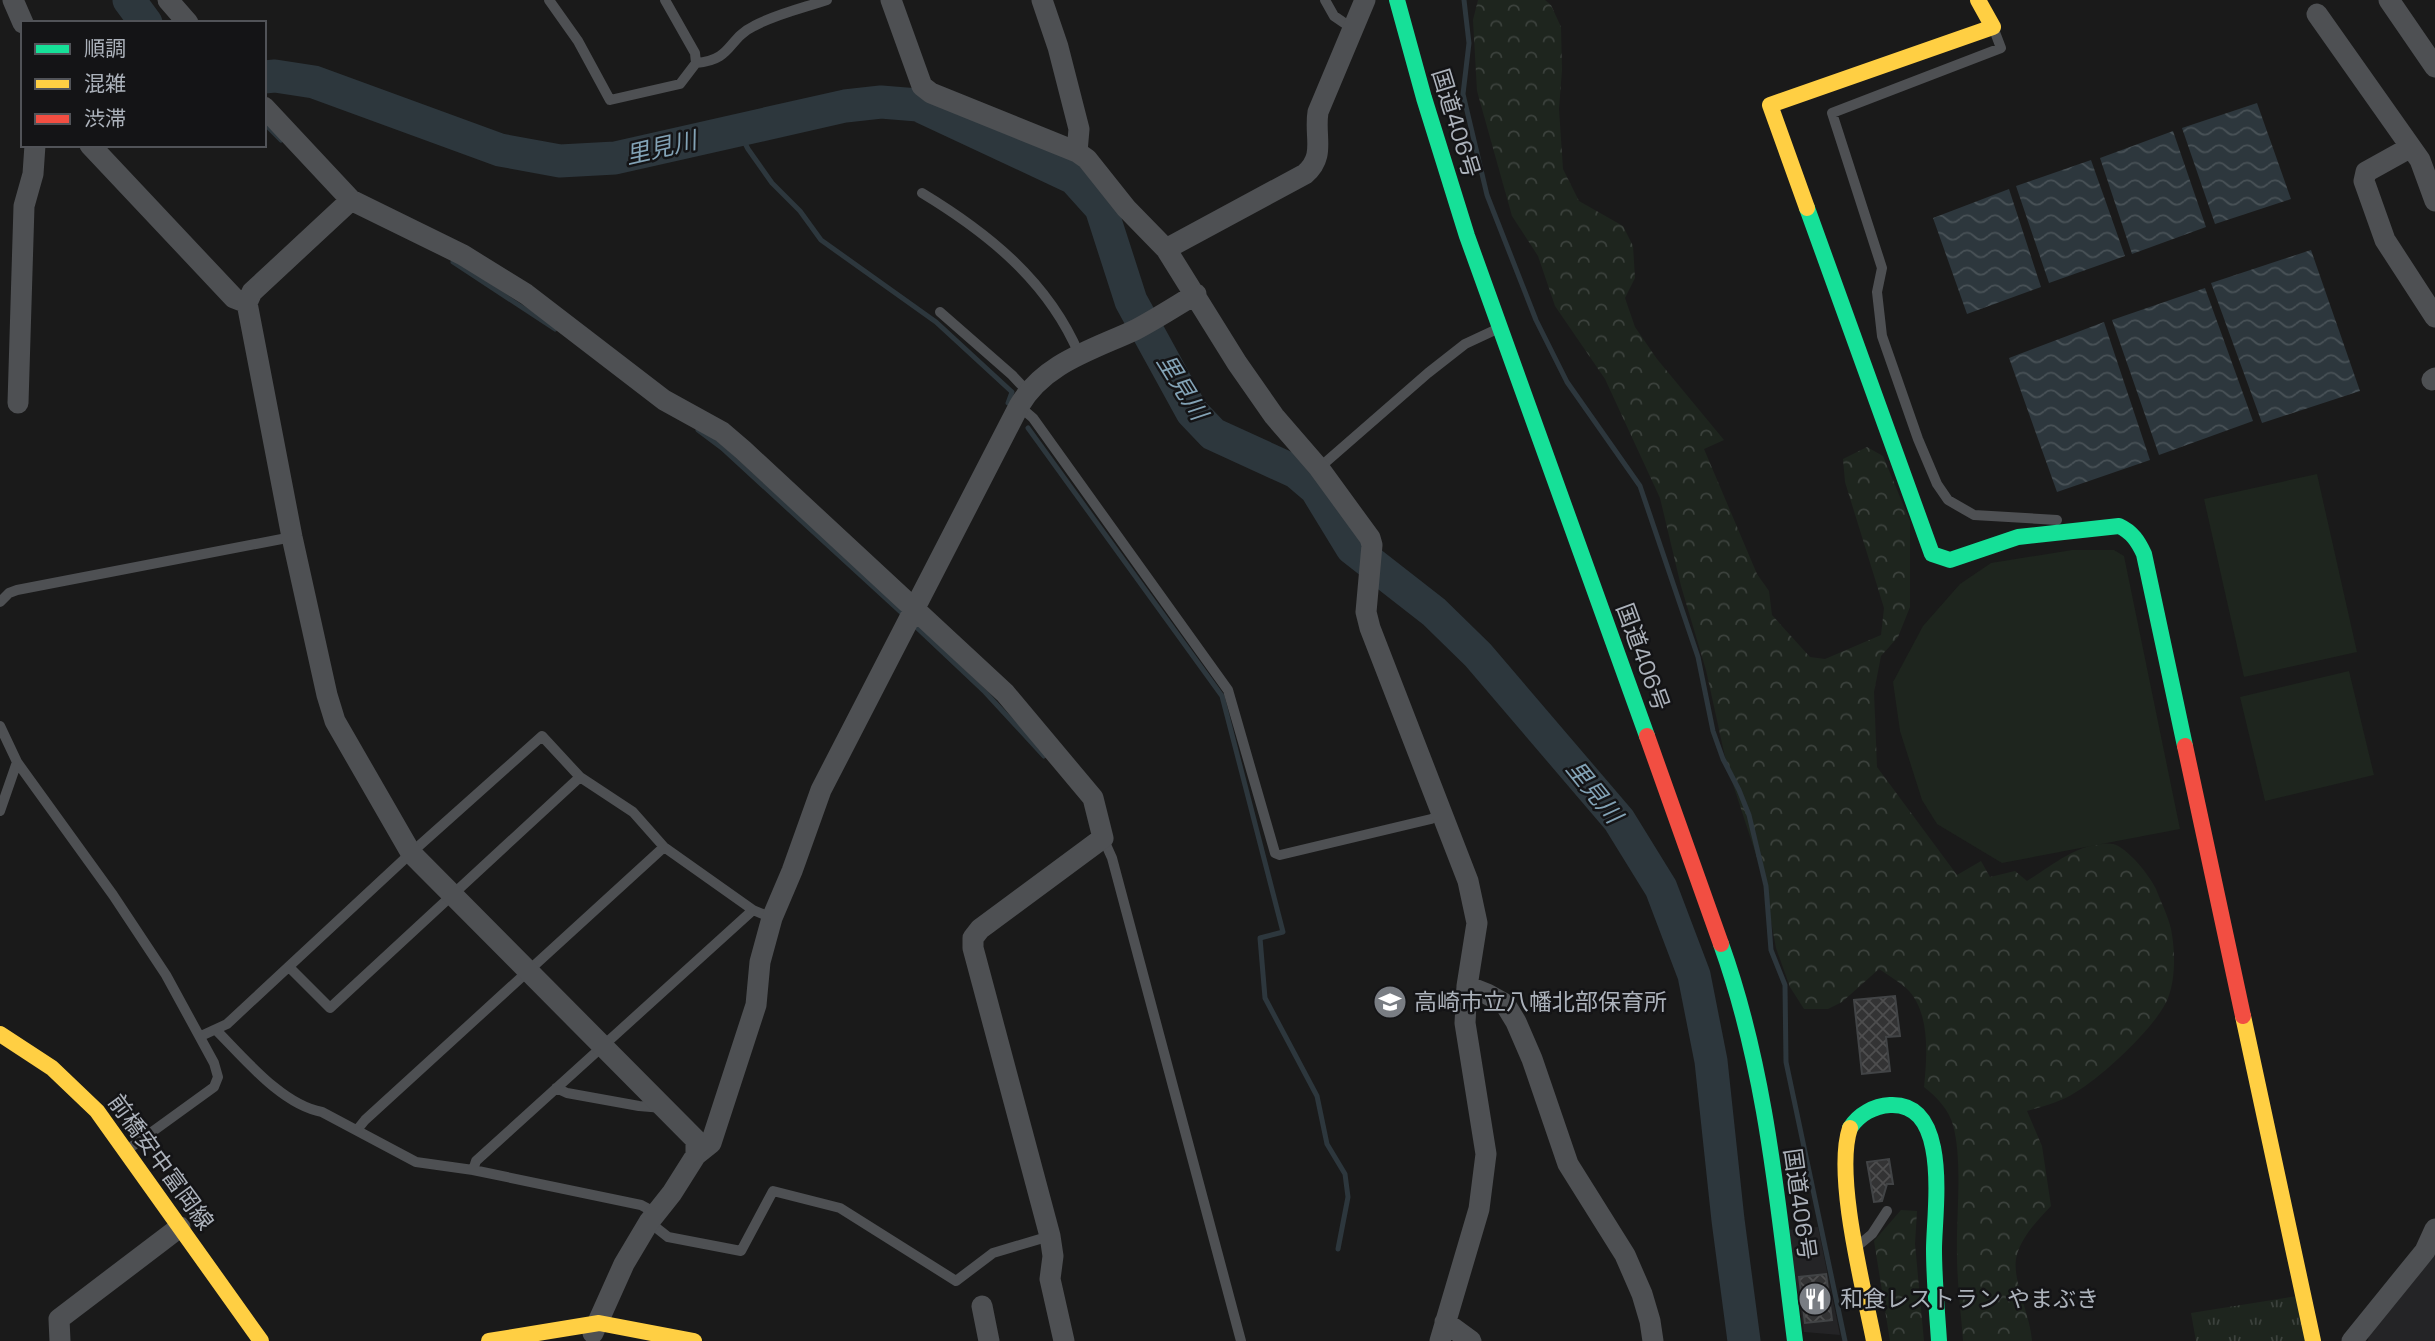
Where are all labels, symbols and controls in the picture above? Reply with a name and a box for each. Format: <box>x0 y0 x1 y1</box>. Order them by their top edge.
legend <box>21 21 266 147</box>
text: 順調 <box>84 35 126 62</box>
street label: 国道406号 <box>1425 65 1487 181</box>
text: 混雑 <box>84 70 126 97</box>
text: 渋滞 <box>84 105 126 132</box>
water label: 里見川 <box>622 124 702 171</box>
water label: 里見川 <box>1150 348 1216 428</box>
street label: 国道406号 <box>1610 599 1676 715</box>
water label: 里見川 <box>1560 754 1631 832</box>
school or university icon: 高崎市立八幡北部保育所 <box>1371 983 1409 1021</box>
place label: 高崎市立八幡北部保育所 <box>1414 987 1667 1017</box>
street label: 前橋安中富岡線 <box>102 1088 220 1236</box>
street label: 国道406号 <box>1777 1146 1823 1262</box>
restaurant icon: 和食レストラン やまぶき <box>1796 1280 1834 1318</box>
place label: 和食レストラン やまぶき <box>1840 1284 2099 1314</box>

